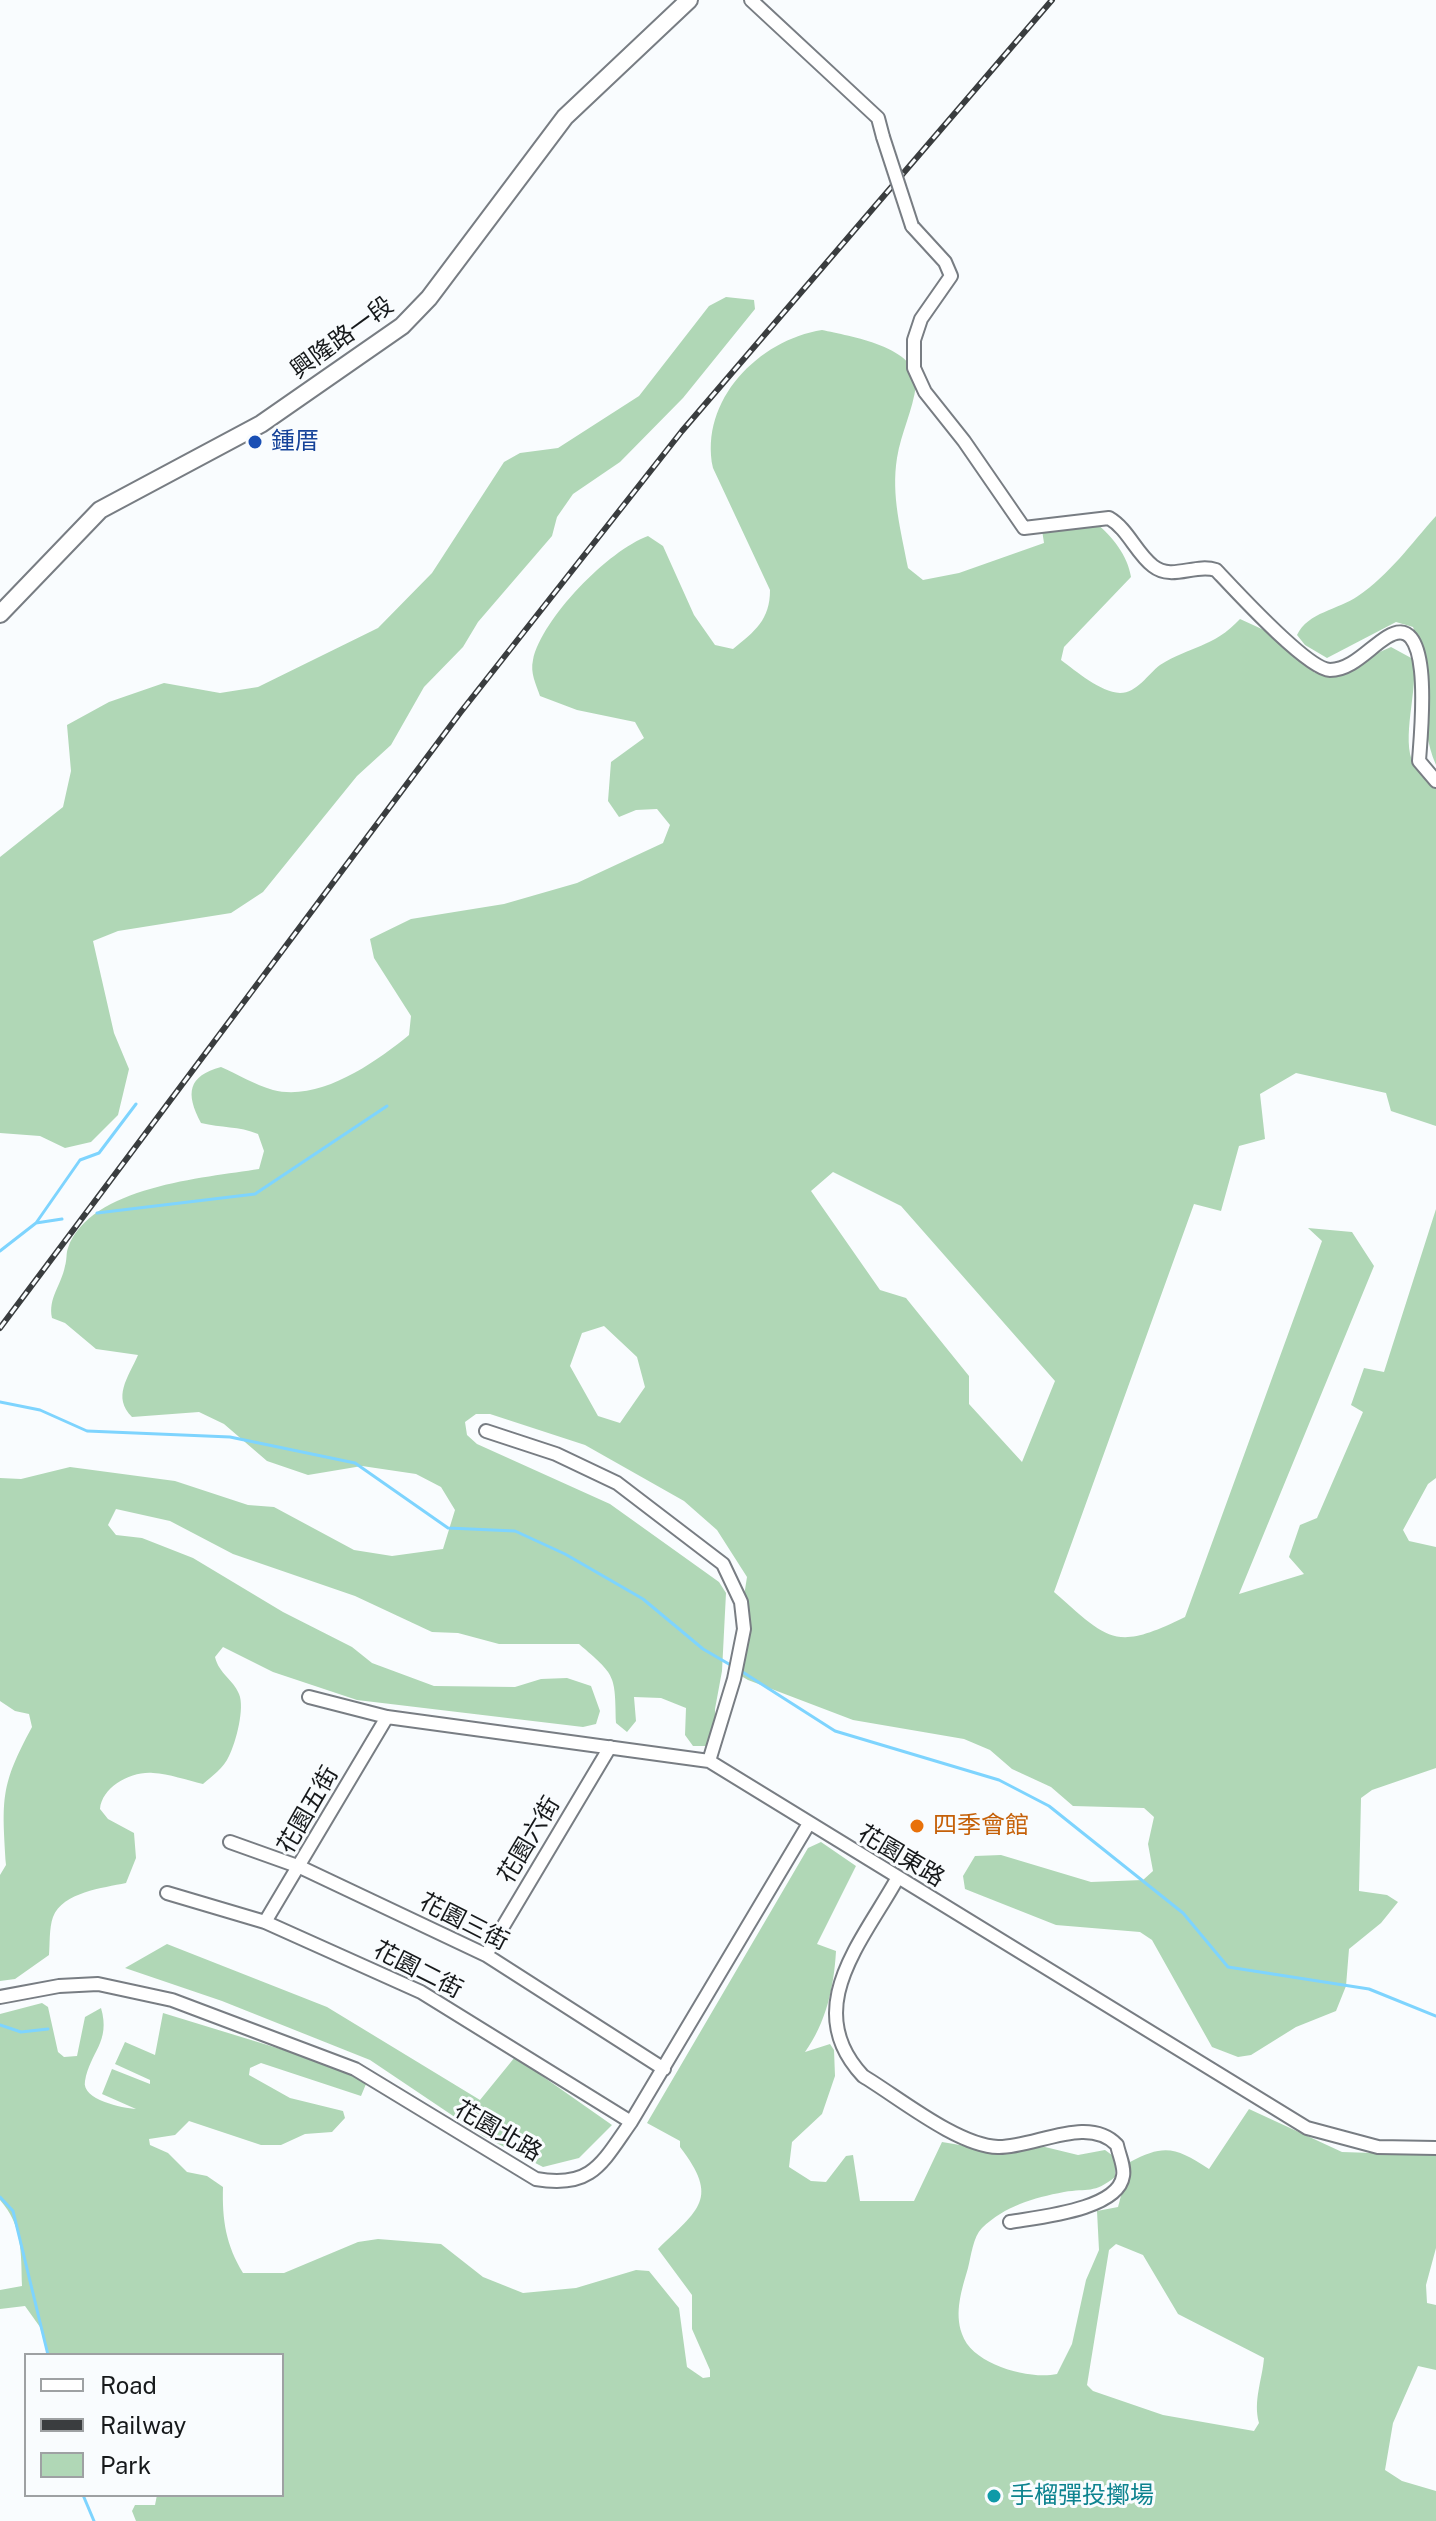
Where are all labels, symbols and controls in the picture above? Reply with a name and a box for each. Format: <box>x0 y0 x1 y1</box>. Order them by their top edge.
street label: 興隆路一段 <box>285 291 399 385</box>
place label: 鍾厝 <box>271 428 319 456</box>
marker: 鍾厝 <box>246 433 264 451</box>
street label: 花園五街 <box>272 1761 344 1859</box>
street label: 花園六街 <box>492 1791 566 1889</box>
place label: 四季會館 <box>933 1812 1029 1840</box>
marker: 四季會館 <box>908 1817 926 1835</box>
street label: 花園東路 <box>852 1819 950 1893</box>
street label: 花園三街 <box>415 1887 513 1957</box>
street label: 花園二街 <box>369 1935 467 2005</box>
street label: 花園北路 <box>449 2095 547 2167</box>
legend <box>24 2353 284 2497</box>
text: Road <box>100 2371 157 2399</box>
text: Railway <box>100 2411 186 2439</box>
text: Park <box>100 2451 151 2479</box>
place label: 手榴彈投擲場 <box>1010 2482 1154 2510</box>
marker: 手榴彈投擲場 <box>985 2487 1003 2505</box>

